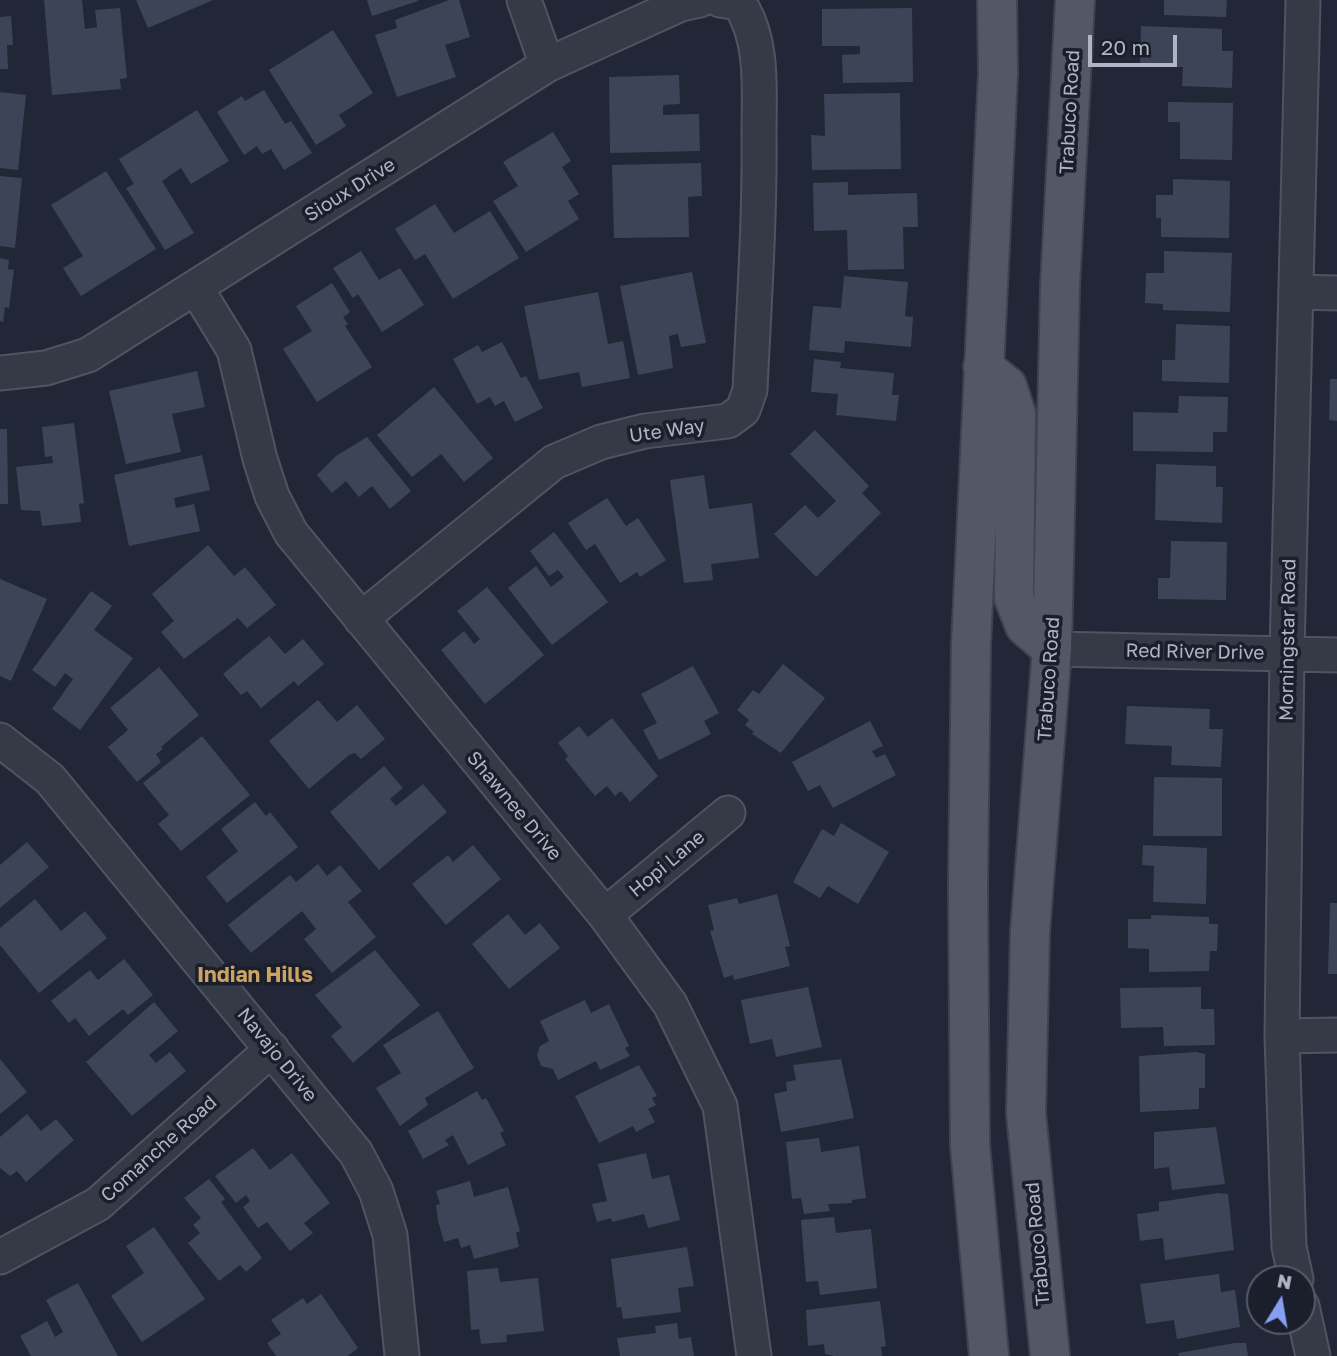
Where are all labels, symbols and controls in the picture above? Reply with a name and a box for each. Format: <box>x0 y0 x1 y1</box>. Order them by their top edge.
scale bar <box>1092 21 1181 65</box>
text: 20 m <box>1101 34 1150 60</box>
street label: Trabuco Road <box>1055 49 1085 175</box>
street label: Sioux Drive <box>301 153 399 227</box>
street label: Ute Way <box>628 414 706 448</box>
street label: Morningstar Road <box>1275 559 1301 721</box>
street label: Trabuco Road <box>1033 616 1065 742</box>
street label: Red River Drive <box>1125 639 1265 665</box>
street label: Shawnee Drive <box>462 747 566 865</box>
street label: Hopi Lane <box>625 826 709 902</box>
district label: Indian Hills <box>197 962 313 988</box>
street label: Navajo Drive <box>232 1004 322 1106</box>
street label: Comanche Road <box>96 1091 222 1207</box>
street label: Trabuco Road <box>1021 1181 1055 1307</box>
north arrow <box>1246 1265 1316 1335</box>
text: N <box>1275 1268 1294 1294</box>

